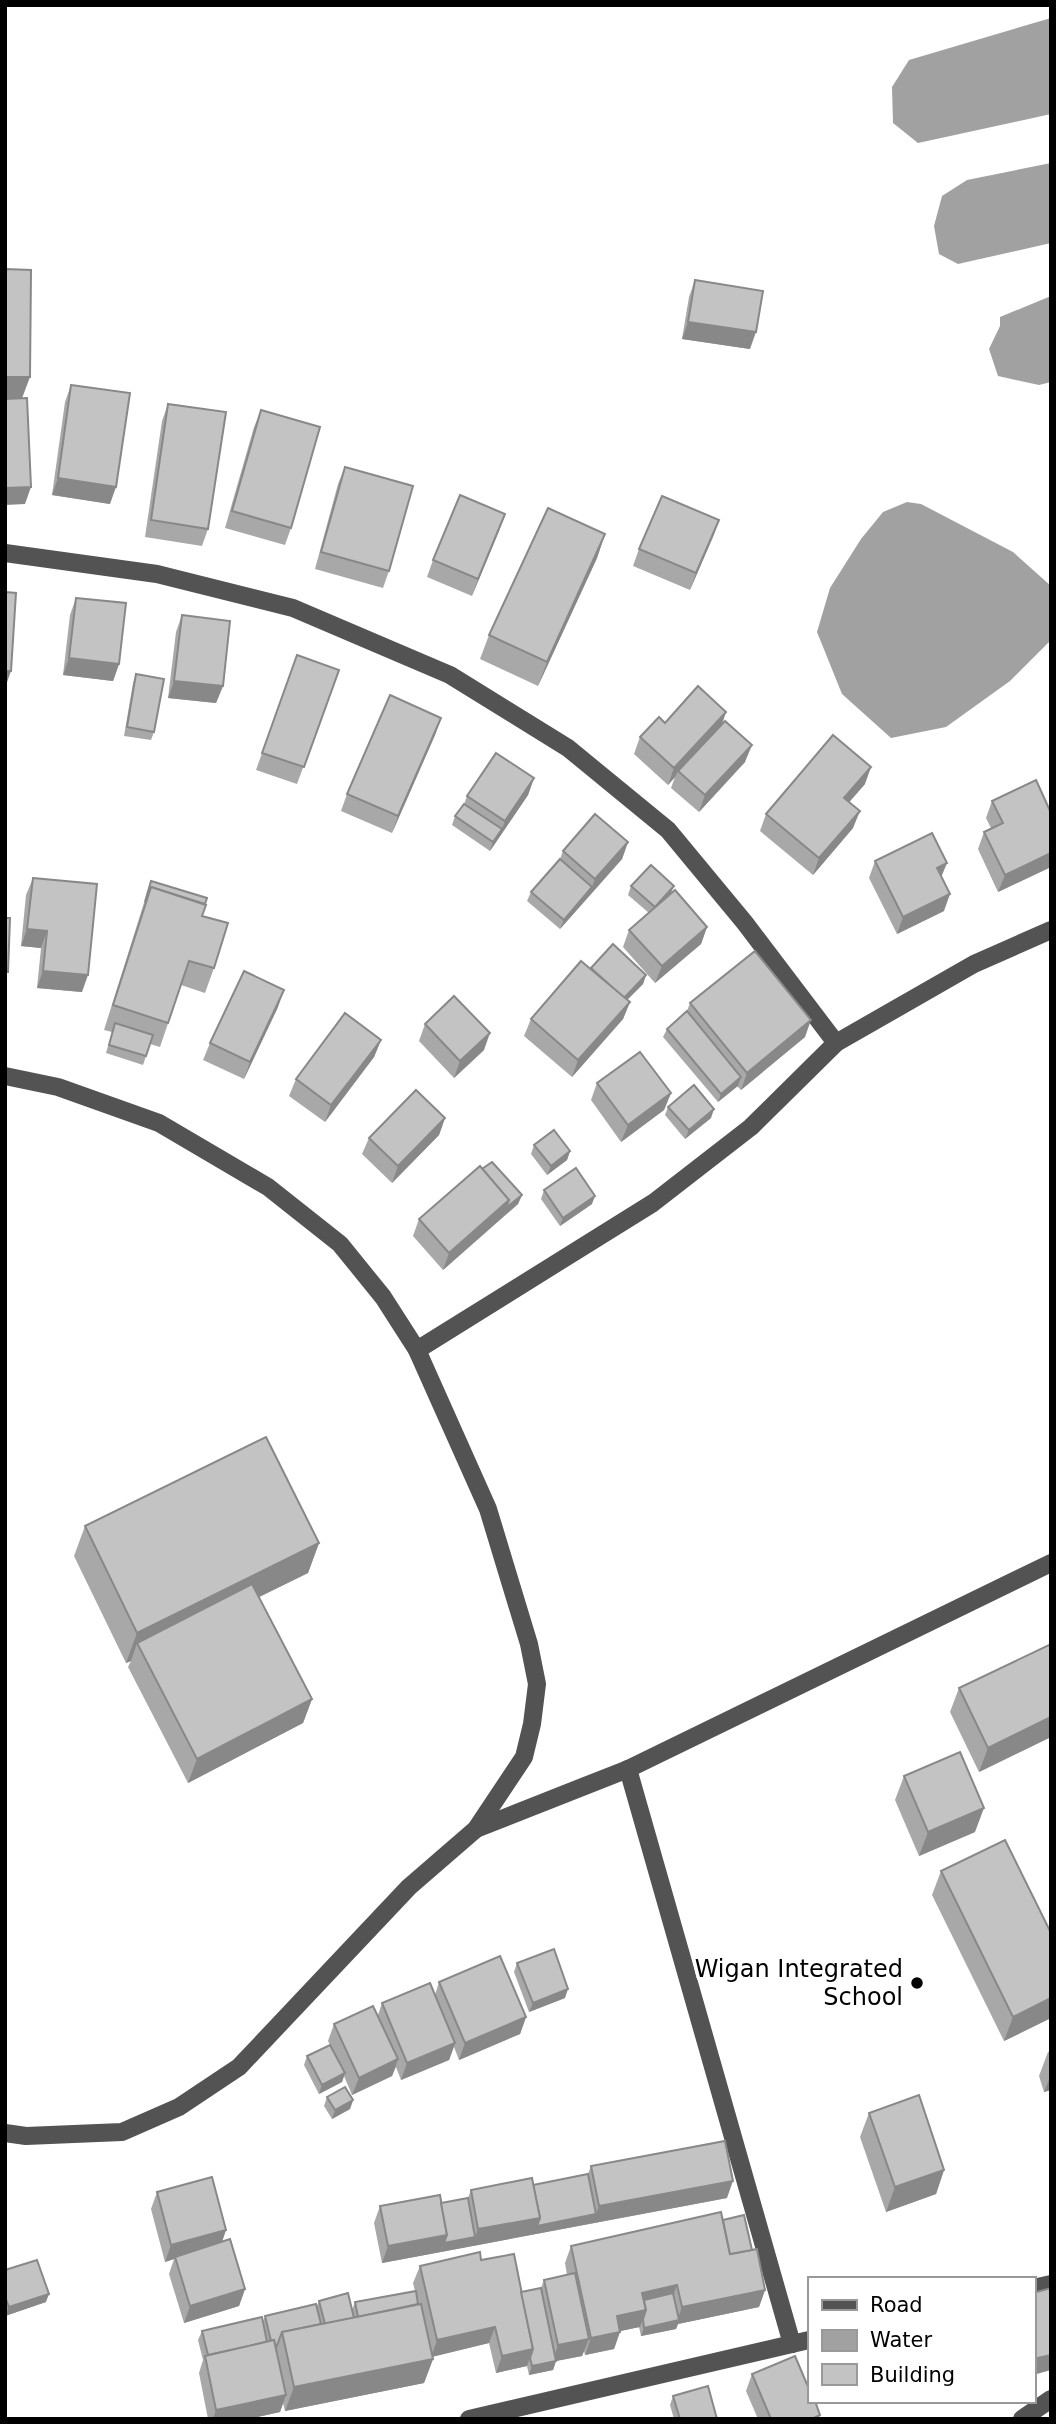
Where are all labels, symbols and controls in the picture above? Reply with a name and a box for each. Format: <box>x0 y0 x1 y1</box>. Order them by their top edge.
place label: Wigan Integrated School <box>695 1955 903 2011</box>
marker: Wigan Integrated School <box>909 1975 925 1991</box>
legend <box>808 2277 1035 2403</box>
text: Road <box>870 2293 923 2317</box>
text: Water <box>870 2328 932 2352</box>
text: Building <box>870 2363 955 2387</box>

